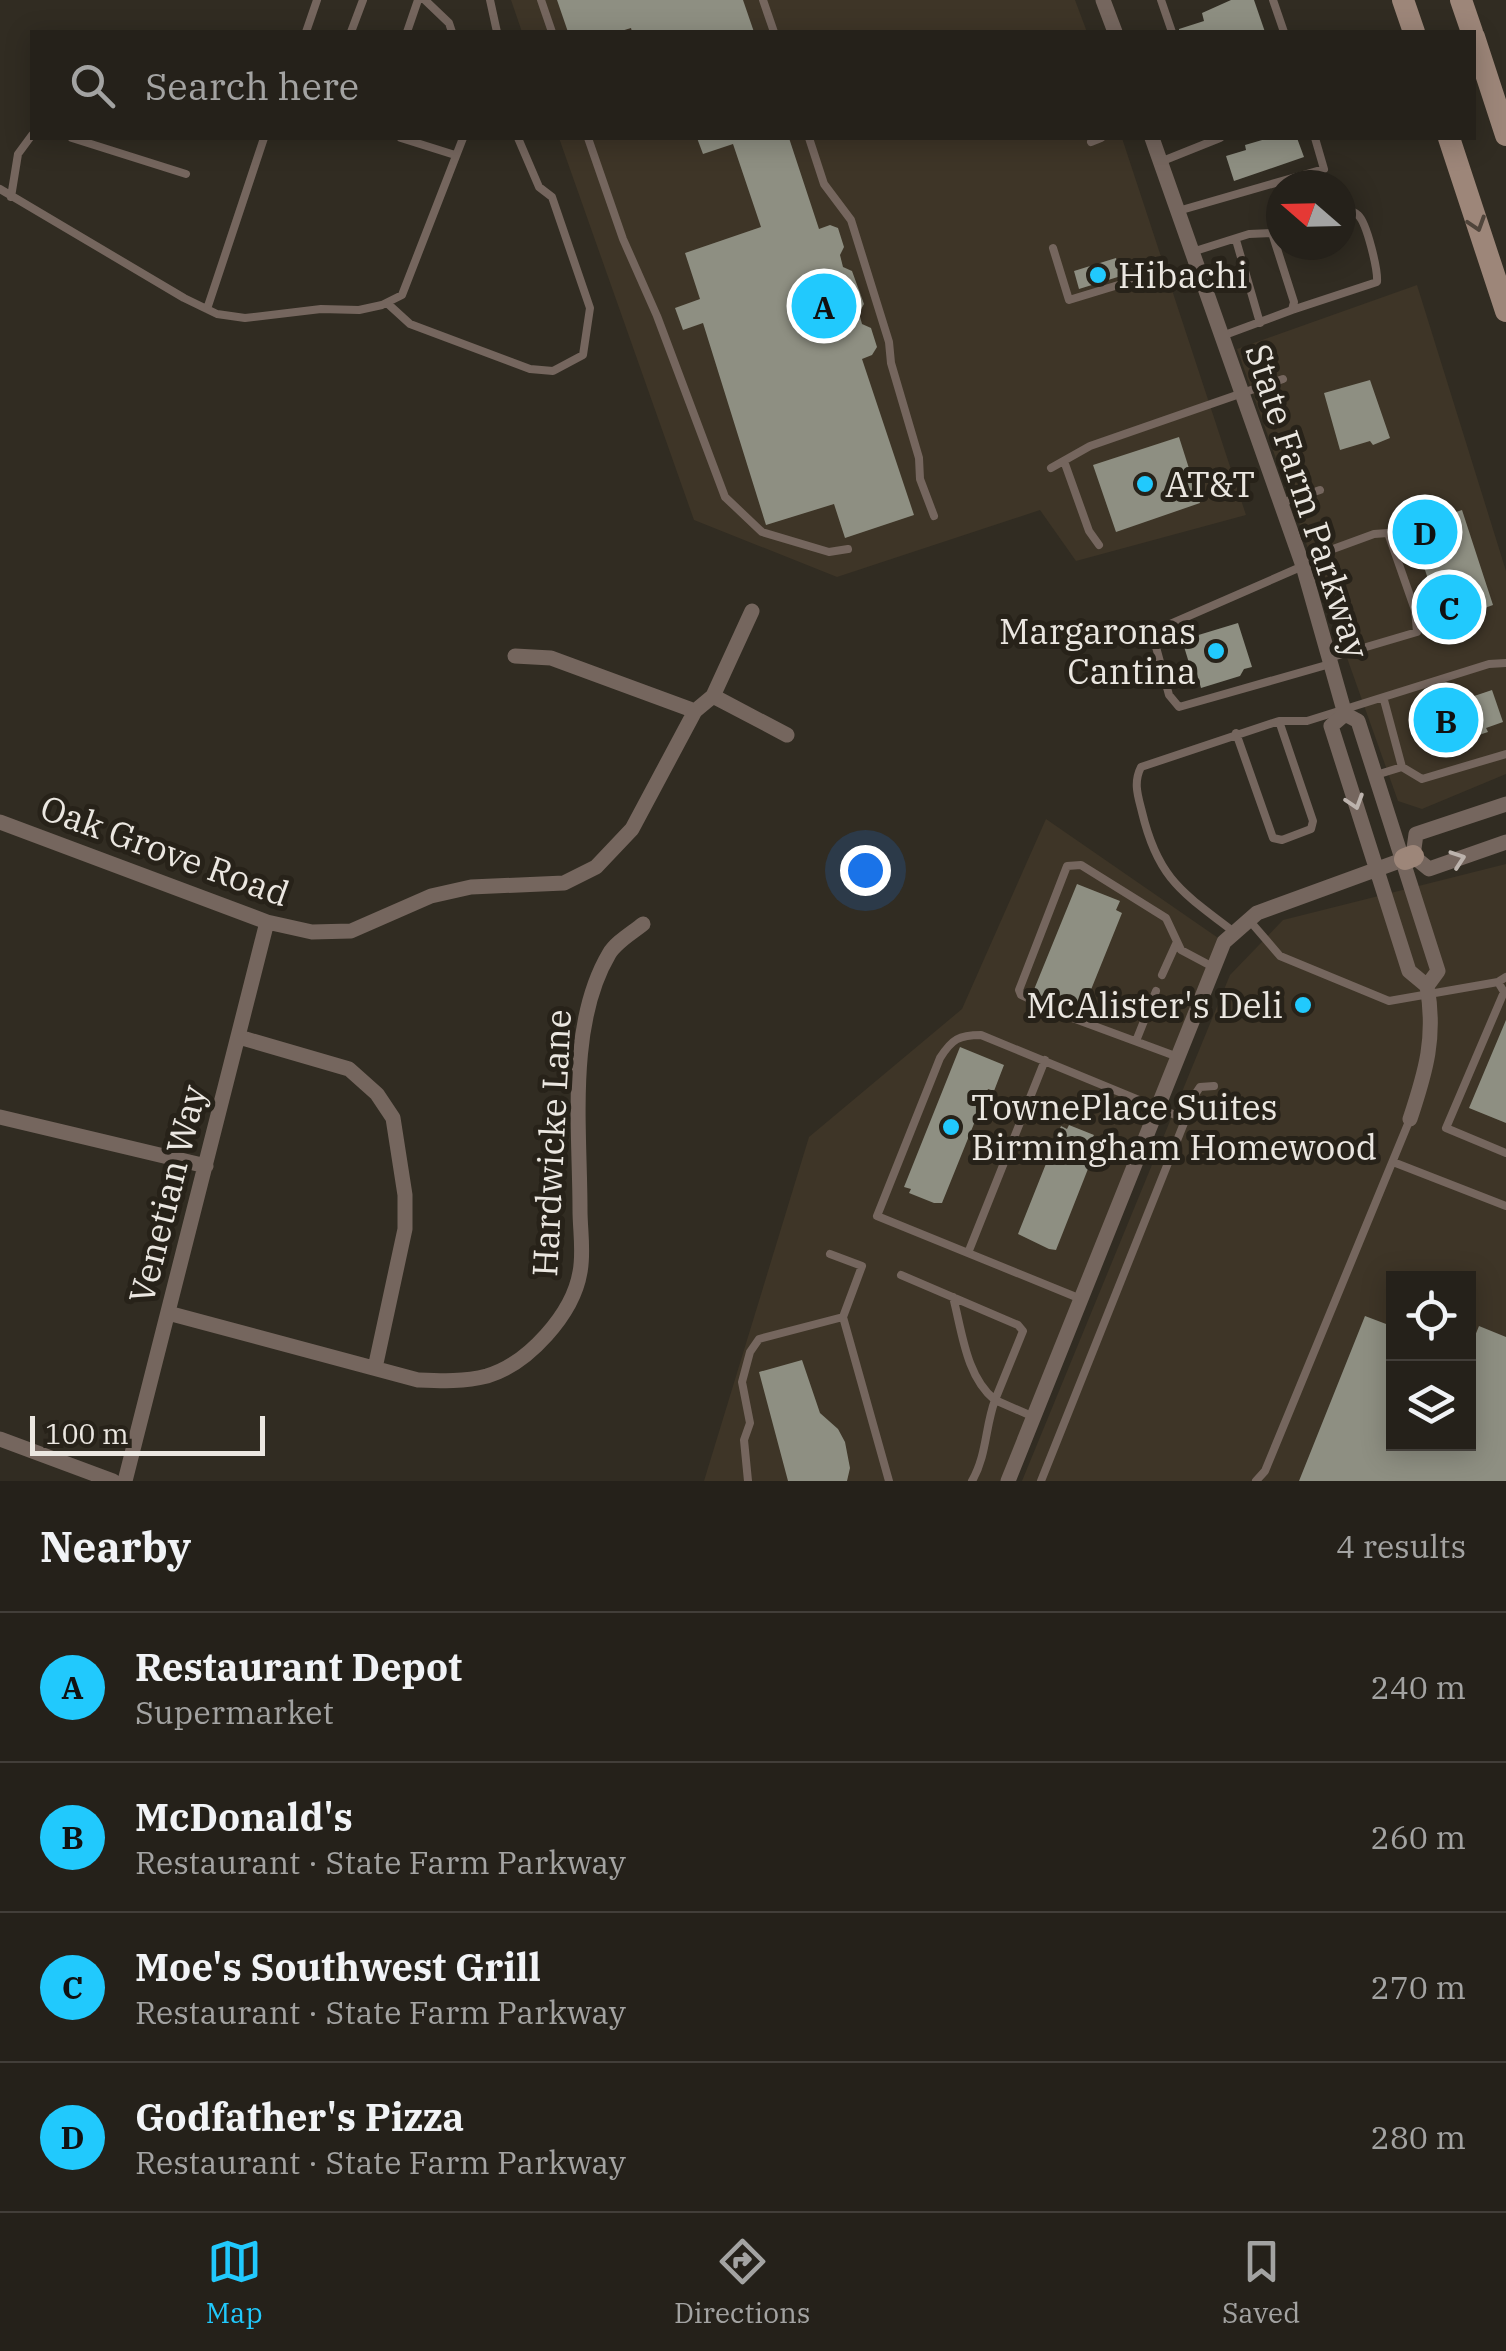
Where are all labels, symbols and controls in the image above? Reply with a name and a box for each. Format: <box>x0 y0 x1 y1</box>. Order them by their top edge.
search box <box>30 30 1476 140</box>
icon: search <box>65 58 120 113</box>
text: Search here <box>145 61 359 110</box>
north arrow <box>1266 170 1356 260</box>
one-way arrow <box>1466 215 1486 232</box>
place label: Hibachi <box>1118 252 1248 298</box>
marker: Hibachi <box>1087 264 1109 286</box>
pin: A <box>792 268 856 344</box>
street label: State Farm Parkway <box>1235 338 1381 665</box>
place label: AT&T <box>1165 461 1255 507</box>
marker: AT&T <box>1134 473 1156 495</box>
pin: D <box>1392 494 1458 570</box>
pin: C <box>1416 570 1482 644</box>
place label: Margaronas Cantina <box>999 608 1196 694</box>
marker: Margaronas Cantina <box>1205 640 1227 662</box>
pin: B <box>1414 682 1478 758</box>
street label: Oak Grove Road <box>34 784 296 916</box>
one-way arrow <box>1343 792 1364 809</box>
your location <box>840 845 891 896</box>
one-way arrow <box>1448 850 1465 870</box>
place label: McAlister's Deli <box>1026 982 1283 1028</box>
marker: McAlister's Deli <box>1292 994 1314 1016</box>
street label: Hardwicke Lane <box>521 1008 581 1278</box>
street label: Venetian Way <box>118 1080 216 1308</box>
place label: TownePlace Suites Birmingham Homewood <box>971 1084 1377 1170</box>
marker: TownePlace Suites Birmingham Homewood <box>940 1116 962 1138</box>
map controls <box>1386 1271 1476 1451</box>
button: locate <box>1386 1271 1476 1361</box>
button: layers <box>1386 1361 1476 1451</box>
scale bar <box>30 1411 265 1456</box>
text: 100 m <box>45 1415 129 1452</box>
text: Nearby <box>40 1519 191 1574</box>
text: 4 results <box>1336 1525 1466 1567</box>
text: Restaurant Depot <box>135 1642 462 1691</box>
text: A <box>61 1666 84 1708</box>
text: 240 m <box>1370 1666 1466 1708</box>
text: Supermarket <box>135 1691 334 1733</box>
text: McDonald's <box>135 1792 353 1841</box>
text: B <box>61 1816 84 1858</box>
text: 260 m <box>1370 1816 1466 1858</box>
text: Restaurant · State Farm Parkway <box>135 1841 626 1883</box>
text: Moe's Southwest Grill <box>135 1942 541 1991</box>
text: C <box>62 1966 83 2008</box>
text: 270 m <box>1370 1966 1466 2008</box>
text: Restaurant · State Farm Parkway <box>135 1991 626 2033</box>
text: Godfather's Pizza <box>135 2092 464 2141</box>
text: D <box>60 2116 85 2158</box>
text: 280 m <box>1370 2116 1466 2158</box>
text: Restaurant · State Farm Parkway <box>135 2141 626 2183</box>
tab: Map <box>206 2234 263 2331</box>
tab: Directions <box>674 2234 811 2331</box>
tab: Saved <box>1222 2234 1300 2331</box>

